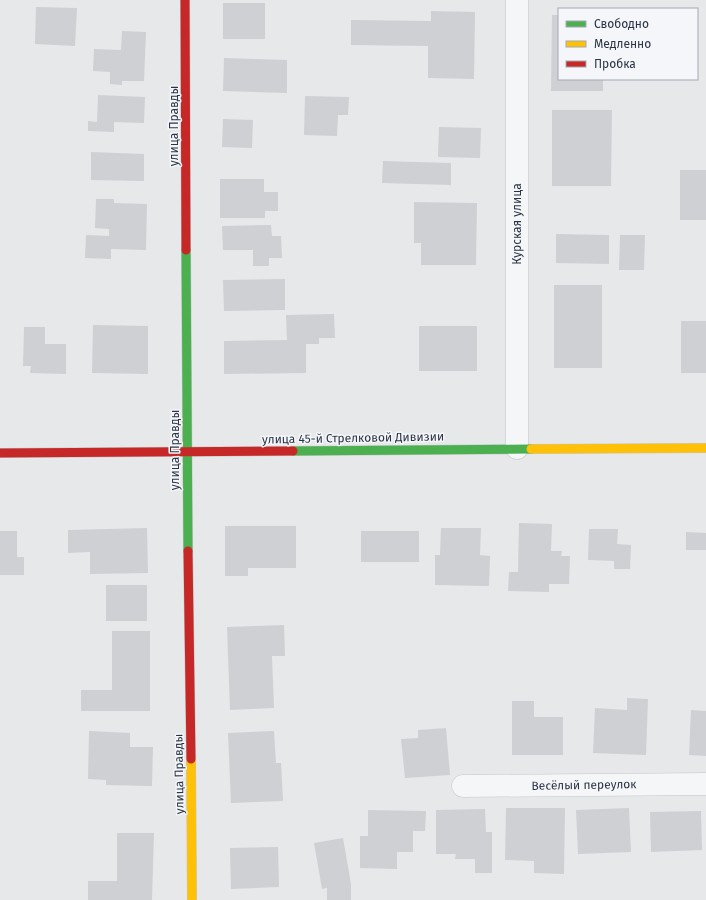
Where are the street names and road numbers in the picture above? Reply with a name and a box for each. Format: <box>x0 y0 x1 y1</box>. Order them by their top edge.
street label: улица Правды <box>167 86 181 166</box>
street label: Курская улица <box>510 183 524 265</box>
street label: улица Правды <box>168 410 182 490</box>
street label: улица 45-й Стрелковой Дивизии <box>262 429 444 447</box>
street label: улица Правды <box>171 734 187 814</box>
street label: Весёлый переулок <box>531 777 637 793</box>

